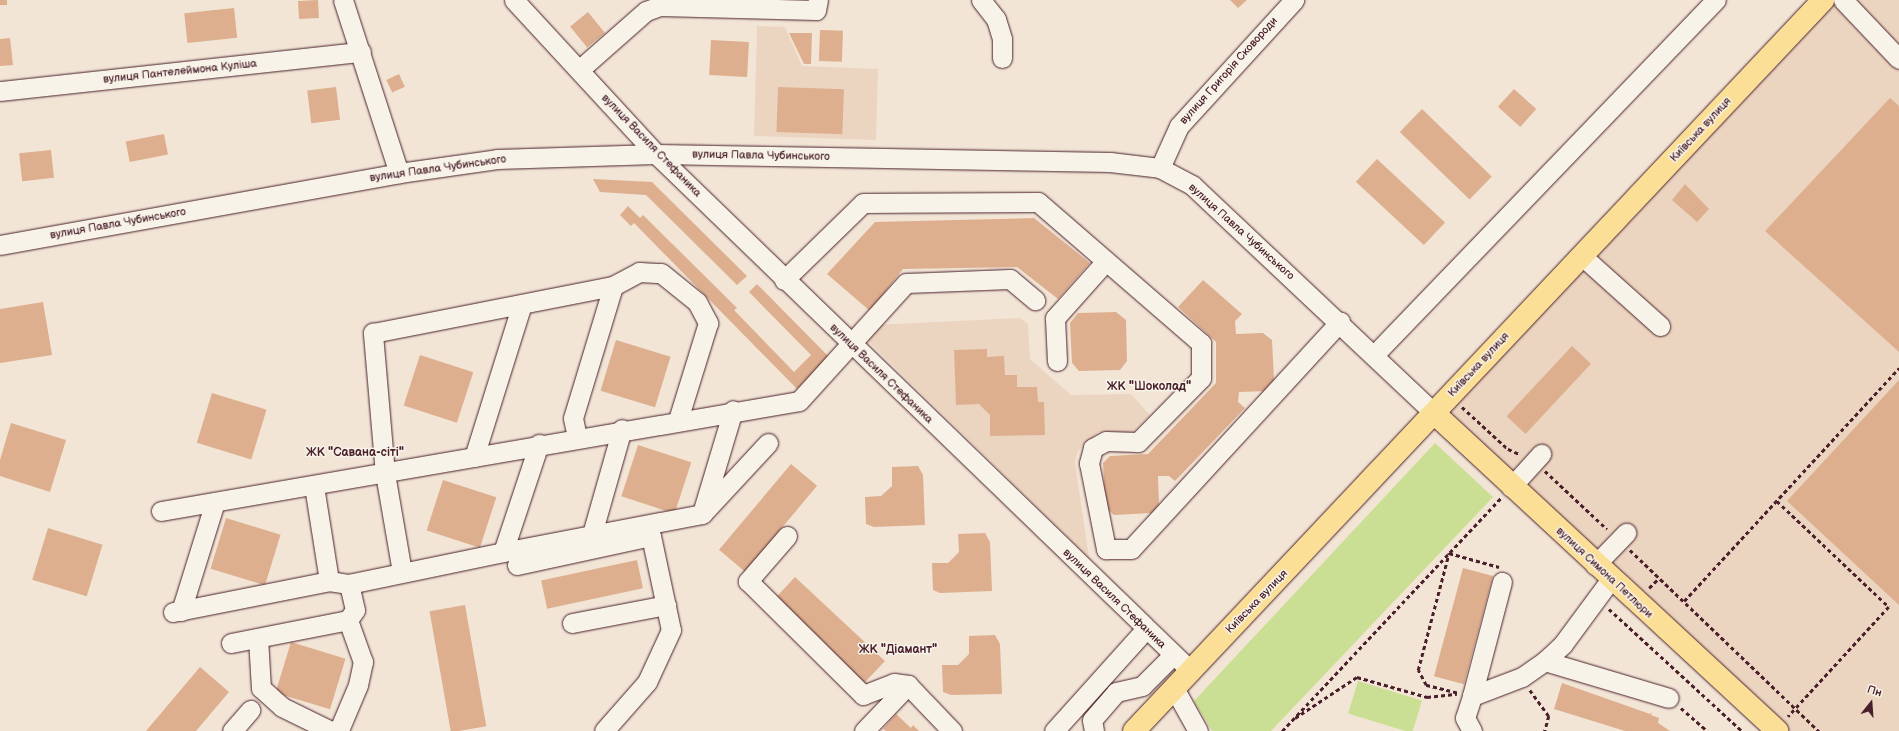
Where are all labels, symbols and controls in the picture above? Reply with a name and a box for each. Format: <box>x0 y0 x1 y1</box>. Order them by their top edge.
street label: вулиця Григорія Сковороди <box>1177 15 1281 127</box>
street label: вулиця Пантелеймона Куліша <box>103 57 257 87</box>
street label: вулиця Василя Стефаника <box>598 92 704 200</box>
street label: Київська вулиця <box>1668 95 1734 165</box>
street label: вулиця Павла Чубинського <box>692 148 830 164</box>
street label: вулиця Павла Чубинського <box>369 153 507 185</box>
street label: вулиця Павла Чубинського <box>1185 181 1297 283</box>
street label: вулиця Павла Чубинського <box>49 206 187 242</box>
street label: вулиця Василя Стефаника <box>827 321 935 427</box>
street label: Київська вулиця <box>1446 330 1512 400</box>
district label: ЖК "Шоколад" <box>1107 380 1191 394</box>
district label: ЖК "Савана-сіті" <box>306 446 404 460</box>
street label: вулиця Симона Петлюри <box>1553 525 1655 621</box>
street label: вулиця Василя Стефаника <box>1060 546 1168 652</box>
street label: Київська вулиця <box>1223 567 1291 637</box>
district label: ЖК "Діамант" <box>859 643 937 657</box>
north arrow <box>1851 683 1891 723</box>
text: Пн <box>1866 683 1884 699</box>

